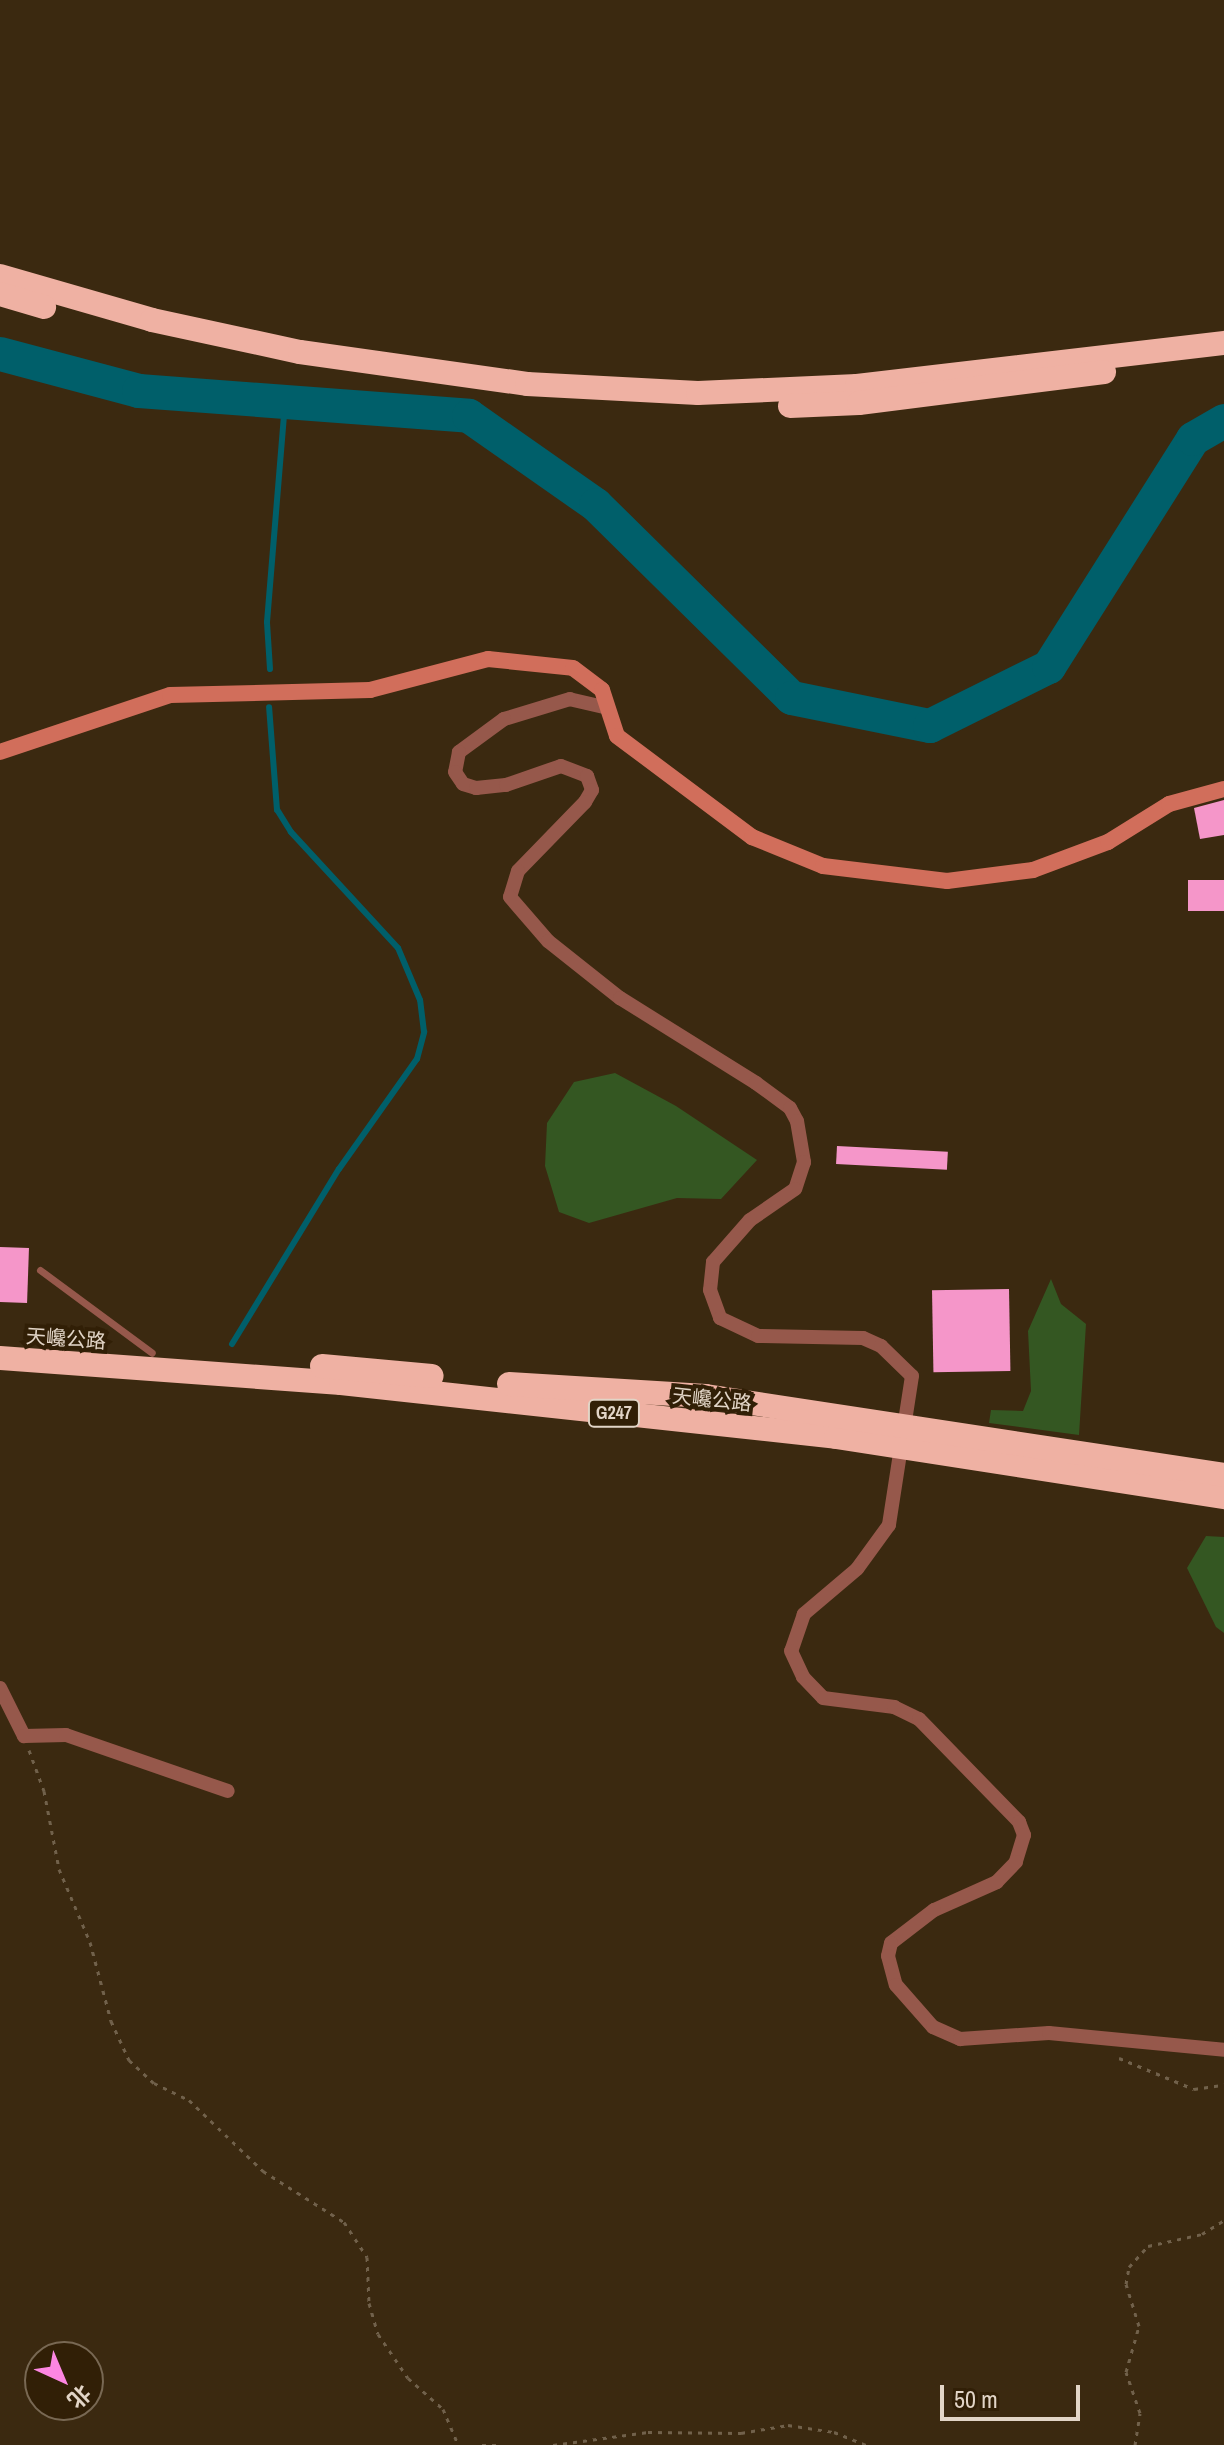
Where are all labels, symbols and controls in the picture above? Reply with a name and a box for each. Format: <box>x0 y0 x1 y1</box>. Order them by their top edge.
street label: 天巉公路 <box>25 1323 107 1353</box>
street label: 天巉公路 <box>671 1383 753 1415</box>
road number: G247 <box>586 1399 642 1427</box>
north arrow <box>24 2341 104 2421</box>
scale bar <box>944 2369 1084 2419</box>
text: 北 <box>61 2378 98 2415</box>
text: 50 m <box>954 2383 998 2415</box>

